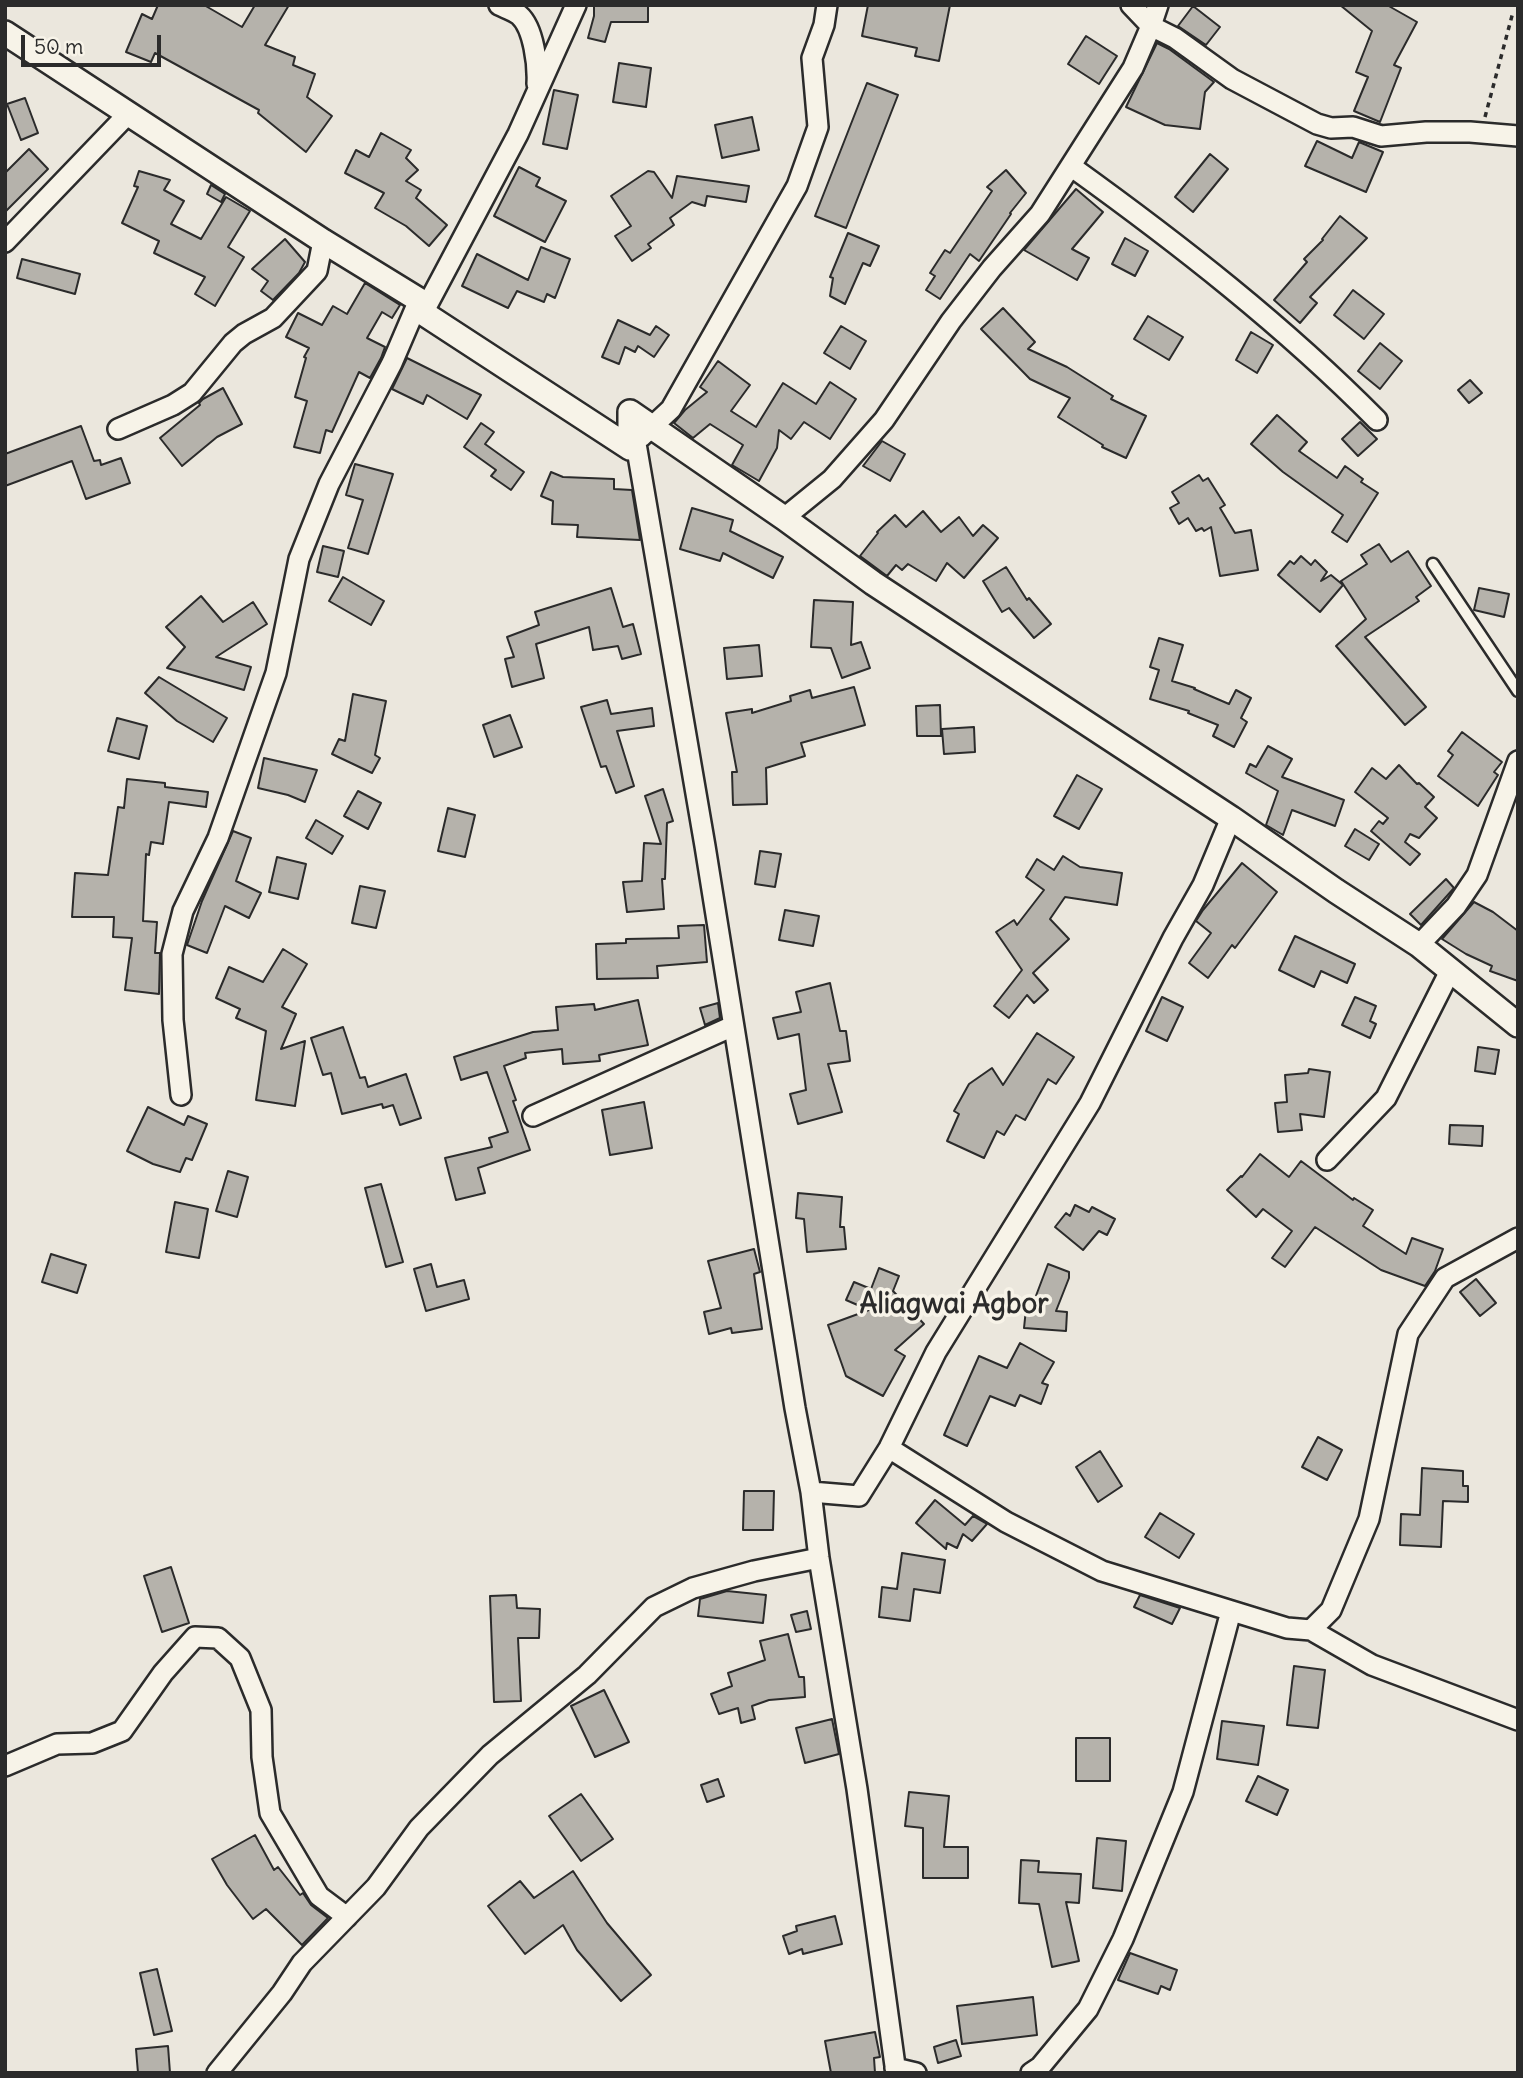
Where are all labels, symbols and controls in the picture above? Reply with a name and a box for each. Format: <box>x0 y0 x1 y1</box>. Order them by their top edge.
scale bar <box>24 21 164 65</box>
text: 50 m <box>34 33 83 60</box>
district label: Aliagwai Agbor <box>859 1288 1049 1322</box>

